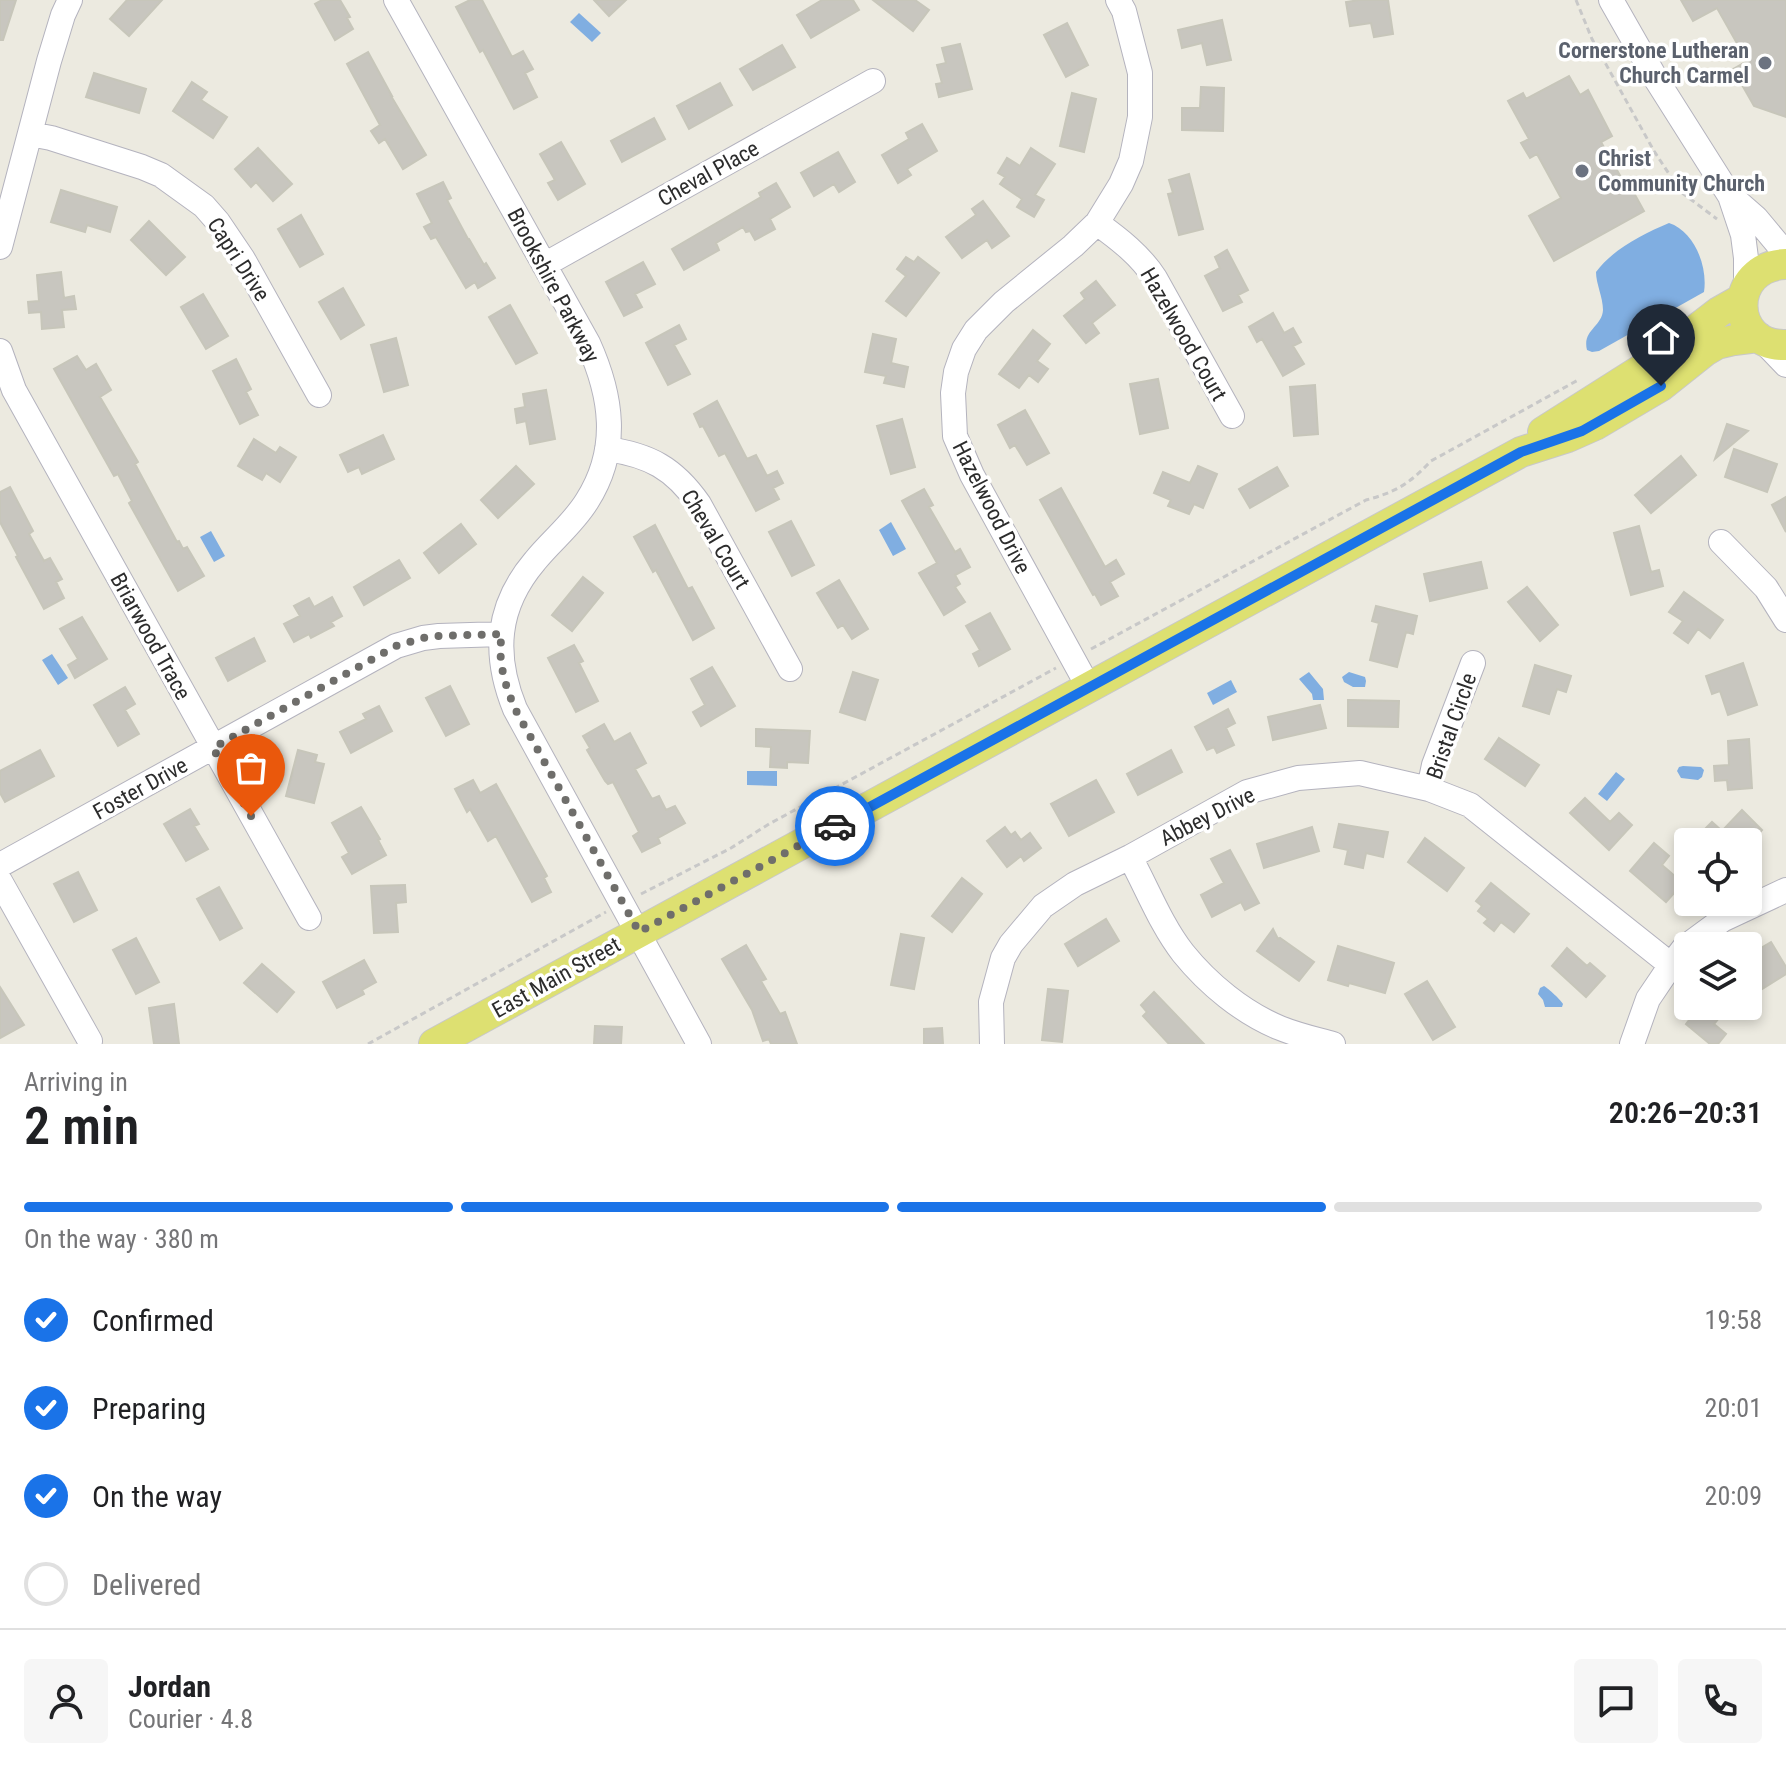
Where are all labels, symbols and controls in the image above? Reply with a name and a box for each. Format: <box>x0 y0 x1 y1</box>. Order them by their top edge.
place label: Cornerstone Lutheran Church Carmel <box>1558 38 1749 88</box>
marker: Cornerstone Lutheran Church Carmel <box>1756 54 1774 72</box>
street label: Cheval Place <box>653 135 763 211</box>
place label: Christ Community Church <box>1598 146 1765 196</box>
marker: Christ Community Church <box>1573 162 1591 180</box>
street label: Brookshire Parkway <box>502 204 605 367</box>
street label: Capri Drive <box>202 213 275 306</box>
street label: Hazelwood Court <box>1135 263 1232 405</box>
pin <box>1627 304 1695 386</box>
icon: home <box>1639 316 1683 360</box>
street label: Hazelwood Drive <box>947 437 1036 578</box>
street label: Cheval Court <box>676 485 755 593</box>
street label: Briarwood Trace <box>105 569 196 704</box>
street label: Bristal Circle <box>1422 670 1481 782</box>
pin <box>217 734 285 816</box>
icon: bag <box>229 746 273 790</box>
street label: Foster Drive <box>89 752 192 825</box>
street label: Abbey Drive <box>1156 782 1259 851</box>
courier <box>795 786 875 866</box>
icon: car <box>813 804 857 848</box>
map controls <box>1674 828 1762 1020</box>
button: locate <box>1674 828 1762 916</box>
street label: East Main Street <box>488 932 625 1023</box>
button: layers <box>1674 932 1762 1020</box>
text: Arriving in <box>24 1067 128 1097</box>
text: 20:26–20:31 <box>1609 1095 1762 1130</box>
text: 2 min <box>24 1096 139 1157</box>
text: On the way · 380 m <box>24 1224 219 1254</box>
icon: check <box>24 1298 68 1342</box>
text: Confirmed <box>92 1303 214 1338</box>
text: 19:58 <box>1705 1305 1762 1335</box>
icon: check <box>24 1386 68 1430</box>
text: Preparing <box>92 1391 206 1426</box>
text: 20:01 <box>1705 1393 1762 1423</box>
icon: check <box>24 1474 68 1518</box>
text: On the way <box>92 1479 222 1514</box>
text: 20:09 <box>1705 1481 1762 1511</box>
text: Delivered <box>92 1567 201 1602</box>
button: person <box>24 1659 108 1743</box>
button: chat <box>1574 1659 1658 1743</box>
button: phone <box>1678 1659 1762 1743</box>
text: Jordan <box>128 1669 211 1704</box>
text: Courier · 4.8 <box>128 1704 253 1734</box>

